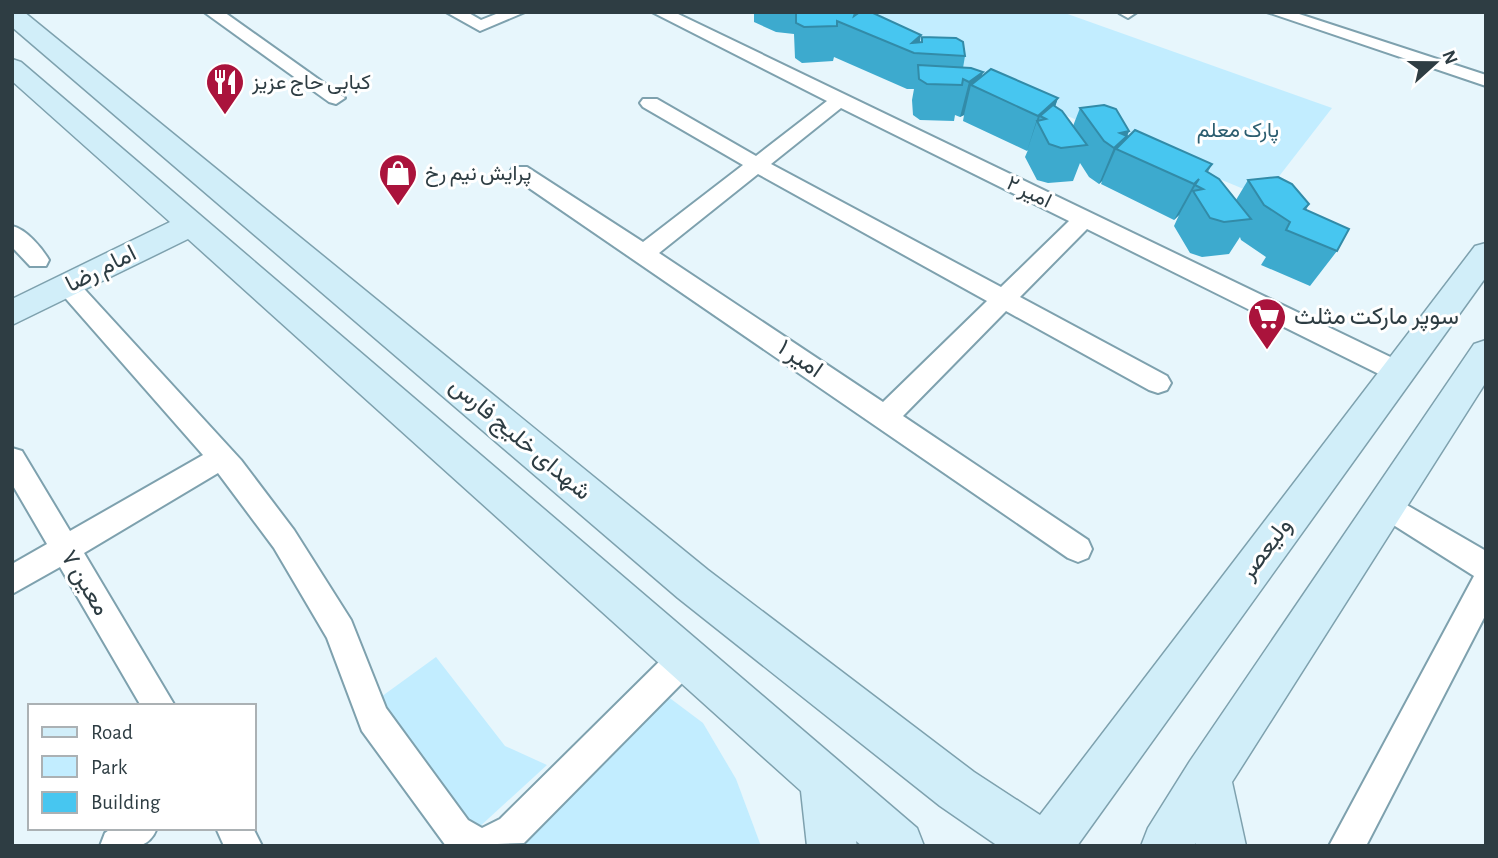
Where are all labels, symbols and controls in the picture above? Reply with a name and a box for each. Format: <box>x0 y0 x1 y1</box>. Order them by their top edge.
north arrow <box>1400 28 1470 98</box>
text: N <box>1438 48 1461 67</box>
restaurant icon: کبابی حاج عزیز <box>204 61 246 116</box>
place label: کبابی حاج عزیز <box>251 72 371 96</box>
park label: پارک معلم <box>1197 120 1279 144</box>
shop icon: پرایش نیم رخ <box>377 152 419 207</box>
place label: پرایش نیم رخ <box>425 163 531 187</box>
street label: امیر ۲ <box>1002 172 1055 214</box>
street label: امام رضا <box>62 241 141 300</box>
supermarket icon: سوپر مارکت مثلث <box>1246 296 1288 351</box>
place label: سوپر مارکت مثلث <box>1294 305 1459 332</box>
street label: امیر ۱ <box>772 336 827 384</box>
street label: شهدای خلیج فارس <box>442 373 595 508</box>
street label: ولیعصر <box>1235 514 1298 586</box>
street label: معین ۷ <box>55 546 114 620</box>
legend <box>28 704 256 830</box>
text: Road <box>91 722 133 743</box>
text: Park <box>91 757 128 778</box>
text: Building <box>91 792 161 813</box>

